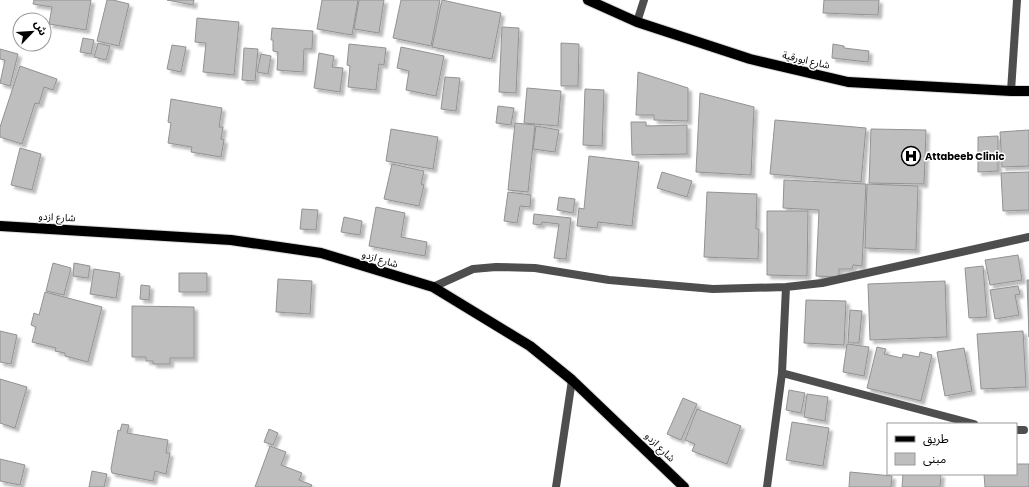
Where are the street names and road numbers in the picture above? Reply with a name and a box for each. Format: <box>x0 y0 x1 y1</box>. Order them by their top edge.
street label: شارع ابورقية <box>781 47 831 73</box>
street label: شارع ازدو <box>38 209 76 225</box>
street label: شارع ازدو <box>360 246 400 272</box>
street label: شارع ازدو <box>641 429 679 465</box>

